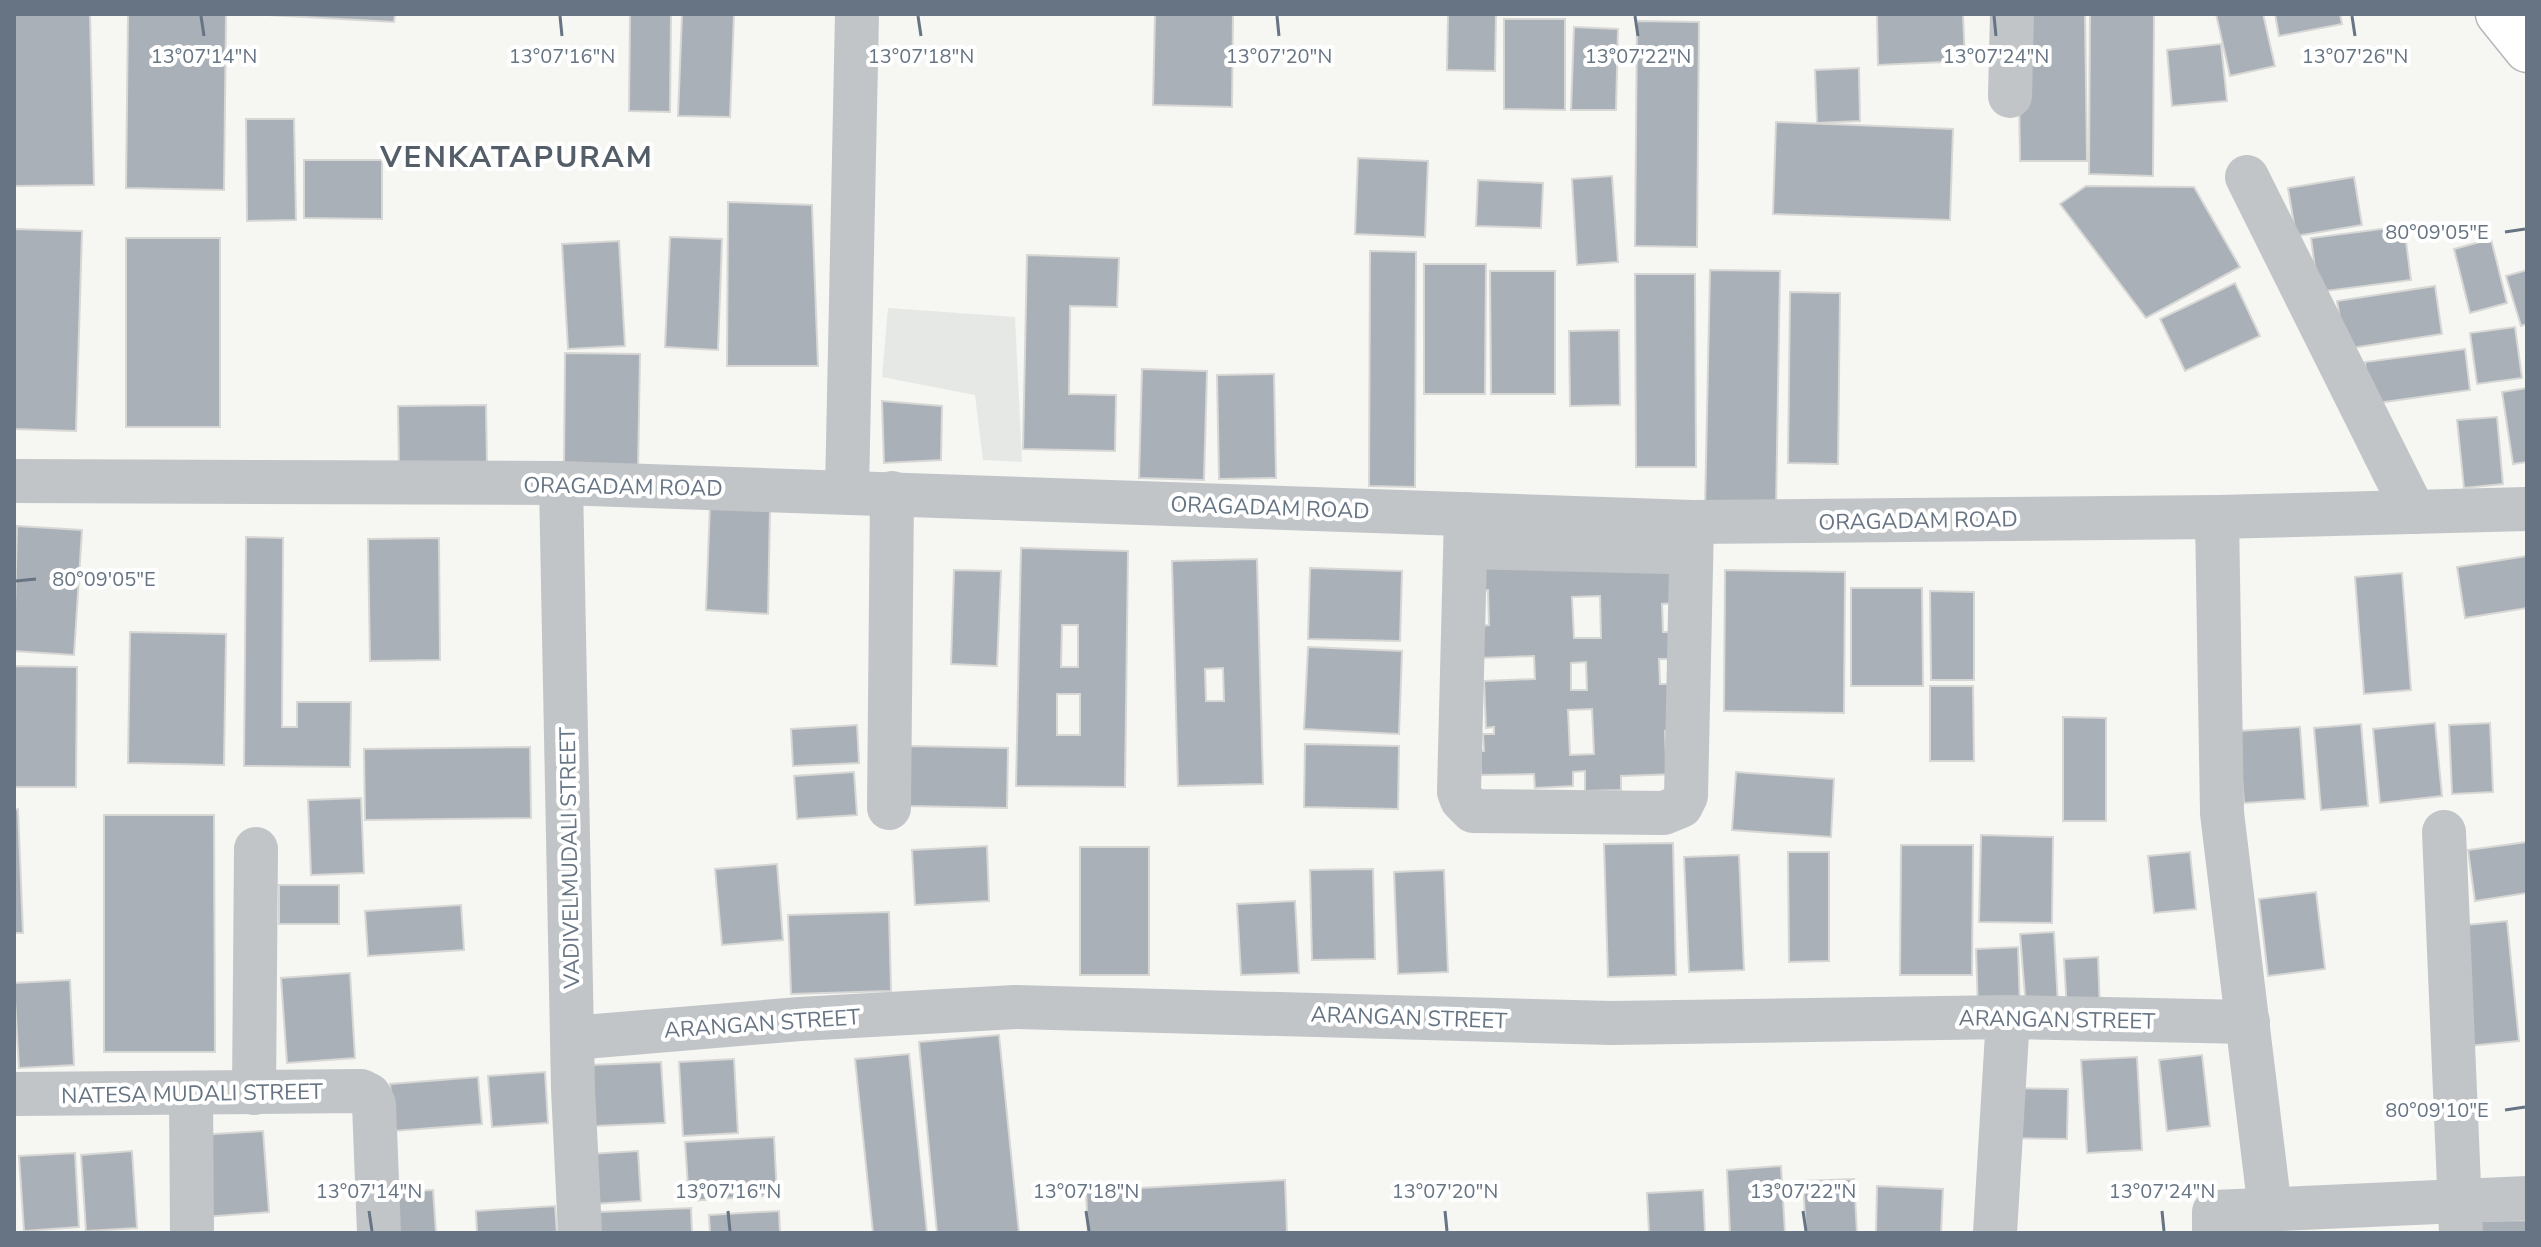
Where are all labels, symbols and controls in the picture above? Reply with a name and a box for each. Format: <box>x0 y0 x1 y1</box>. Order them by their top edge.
text: 13°07'14"N <box>151 43 257 70</box>
text: 13°07'16"N <box>509 43 615 70</box>
text: 13°07'18"N <box>868 43 974 70</box>
text: 13°07'20"N <box>1226 43 1332 70</box>
text: 13°07'22"N <box>1585 43 1691 70</box>
text: 13°07'24"N <box>1943 43 2049 70</box>
text: 13°07'26"N <box>2302 43 2408 70</box>
district label: VENKATAPURAM <box>379 137 654 178</box>
text: 80°09'05"E <box>2385 219 2489 246</box>
street label: ORAGADAM ROAD <box>523 470 723 504</box>
street label: ORAGADAM ROAD <box>1170 490 1370 526</box>
street label: ORAGADAM ROAD <box>1818 504 2018 538</box>
text: 80°09'05"E <box>52 566 156 593</box>
street label: VADIVELMUDALI STREET <box>553 726 587 990</box>
street label: ARANGAN STREET <box>1310 1000 1508 1036</box>
street label: ARANGAN STREET <box>663 1002 862 1046</box>
street label: ARANGAN STREET <box>1958 1003 2156 1037</box>
street label: NATESA MUDALI STREET <box>61 1077 324 1111</box>
text: 80°09'10"E <box>2385 1097 2489 1124</box>
text: 13°07'14"N <box>316 1178 422 1205</box>
text: 13°07'16"N <box>675 1178 781 1205</box>
text: 13°07'18"N <box>1033 1178 1139 1205</box>
text: 13°07'20"N <box>1392 1178 1498 1205</box>
text: 13°07'22"N <box>1750 1178 1856 1205</box>
text: 13°07'24"N <box>2109 1178 2215 1205</box>

